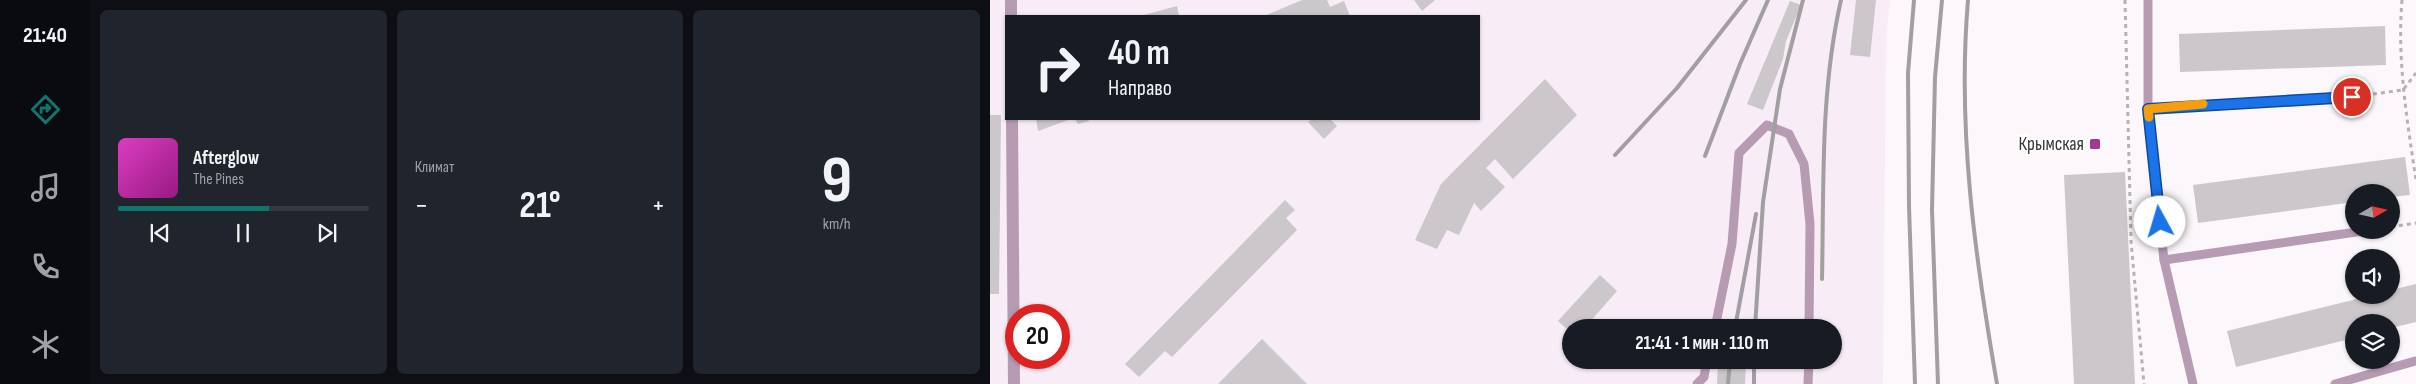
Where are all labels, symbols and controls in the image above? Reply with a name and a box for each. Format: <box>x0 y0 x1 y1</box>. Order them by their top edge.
text: 21:40 <box>23 22 67 49</box>
text: 40 m <box>1108 32 1170 75</box>
icon: right <box>1025 35 1090 100</box>
text: Направо <box>1108 75 1172 102</box>
pin <box>2331 76 2373 118</box>
icon: arrive <box>2338 83 2366 111</box>
icon: directions <box>28 92 63 127</box>
place label: Крымская <box>2019 133 2084 156</box>
marker: Крымская <box>2088 137 2102 151</box>
text: 9 <box>821 143 852 221</box>
text: Afterglow <box>193 147 259 170</box>
text: Климат <box>415 158 454 177</box>
icon: music <box>28 170 63 205</box>
text: The Pines <box>193 170 244 189</box>
text: 21° <box>519 183 561 228</box>
north arrow <box>2345 184 2400 239</box>
map controls <box>2345 184 2400 369</box>
text: − <box>415 189 428 222</box>
text: + <box>652 189 665 222</box>
position arrow <box>2133 195 2185 247</box>
text: km/h <box>823 215 850 234</box>
icon: previous <box>146 219 174 247</box>
icon: pause <box>229 219 257 247</box>
icon: next <box>313 219 341 247</box>
icon: phone <box>28 249 63 284</box>
button: sound <box>2345 249 2400 304</box>
speed limit sign: 20 <box>1005 304 1070 369</box>
button: layers <box>2345 314 2400 369</box>
icon: climate <box>28 327 63 362</box>
text: 21:41 · 1 мин · 110 m <box>1635 332 1769 355</box>

